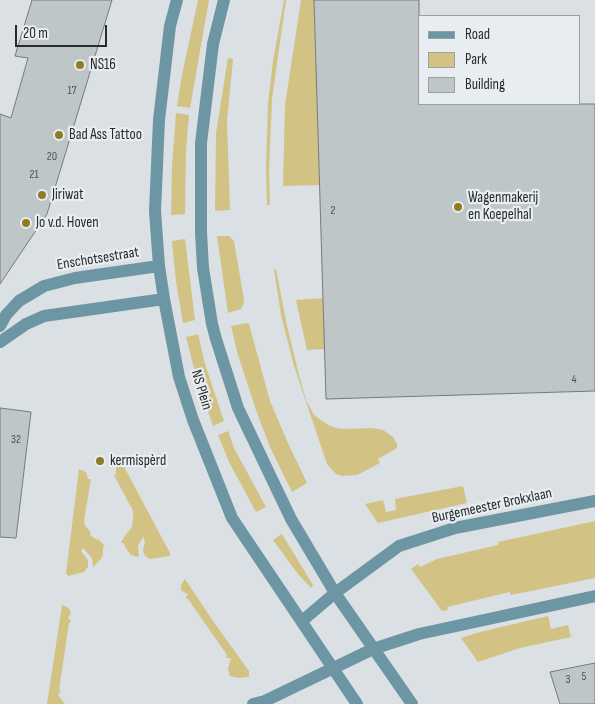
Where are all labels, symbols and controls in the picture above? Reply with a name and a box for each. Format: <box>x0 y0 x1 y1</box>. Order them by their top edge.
scale bar <box>18 15 110 47</box>
legend <box>418 15 580 105</box>
text: 20 m <box>23 24 48 43</box>
text: Road <box>465 25 490 44</box>
text: Park <box>465 50 487 69</box>
place label: NS16 <box>90 56 116 74</box>
marker: NS16 <box>74 59 86 71</box>
text: Building <box>465 75 505 94</box>
house number: 17 <box>68 84 76 98</box>
place label: Bad Ass Tattoo <box>69 126 142 144</box>
marker: Bad Ass Tattoo <box>53 129 65 141</box>
house number: 20 <box>47 150 57 164</box>
house number: 21 <box>29 168 39 182</box>
place label: Jiriwat <box>52 186 84 204</box>
marker: Jiriwat <box>36 189 48 201</box>
place label: Wagenmakerij en Koepelhal <box>468 189 538 224</box>
marker: Wagenmakerij en Koepelhal <box>452 201 464 213</box>
house number: 2 <box>331 204 335 218</box>
place label: Jo v.d. Hoven <box>36 214 99 232</box>
marker: Jo v.d. Hoven <box>20 217 32 229</box>
street label: Enschotsestraat <box>56 244 140 274</box>
street label: NS Plein <box>186 368 216 412</box>
house number: 4 <box>571 373 577 387</box>
house number: 32 <box>11 433 21 447</box>
place label: kermispèrd <box>110 452 166 470</box>
marker: kermispèrd <box>94 455 106 467</box>
street label: Burgemeester Brokxlaan <box>430 484 554 528</box>
house number: 5 <box>582 670 586 684</box>
house number: 3 <box>565 673 571 687</box>

